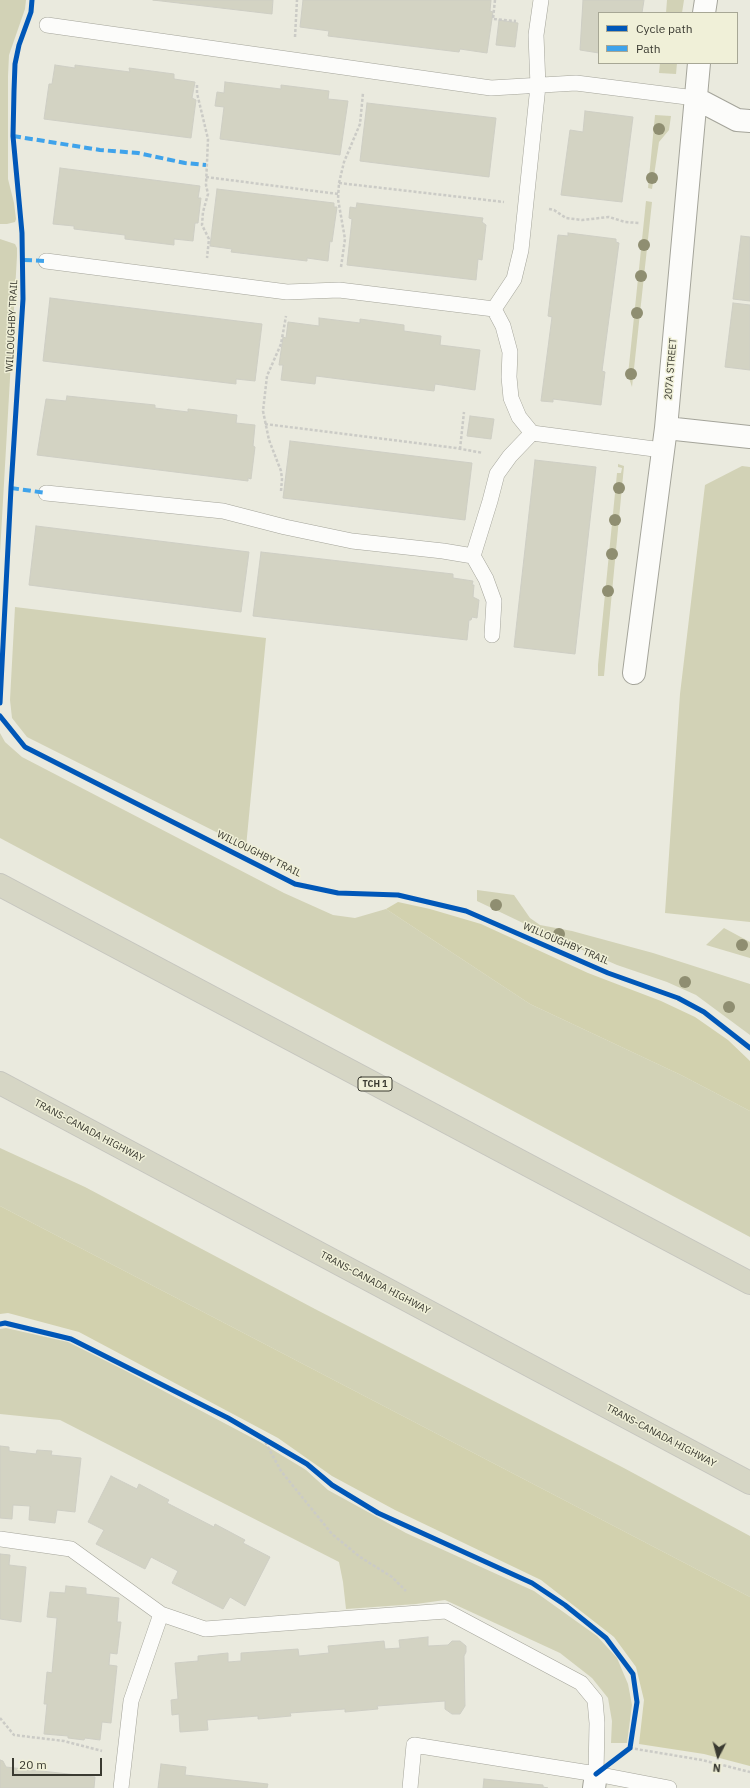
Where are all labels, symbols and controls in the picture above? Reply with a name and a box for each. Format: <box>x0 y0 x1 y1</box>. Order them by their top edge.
legend <box>598 12 738 64</box>
text: Cycle path <box>636 21 693 36</box>
text: Path <box>636 41 661 56</box>
street label: WILLOUGHBY TRAIL <box>4 279 20 373</box>
street label: 207A STREET <box>662 338 680 400</box>
street label: WILLOUGHBY TRAIL <box>215 828 303 880</box>
street label: WILLOUGHBY TRAIL <box>521 920 611 968</box>
road number: TCH 1 <box>358 1077 392 1091</box>
street label: TRANS-CANADA HIGHWAY <box>32 1097 146 1165</box>
street label: TRANS-CANADA HIGHWAY <box>318 1249 432 1317</box>
street label: TRANS-CANADA HIGHWAY <box>604 1402 718 1470</box>
north arrow <box>698 1736 738 1776</box>
scale bar <box>14 1750 104 1776</box>
text: 20 m <box>19 1757 47 1772</box>
text: N <box>712 1761 721 1775</box>

